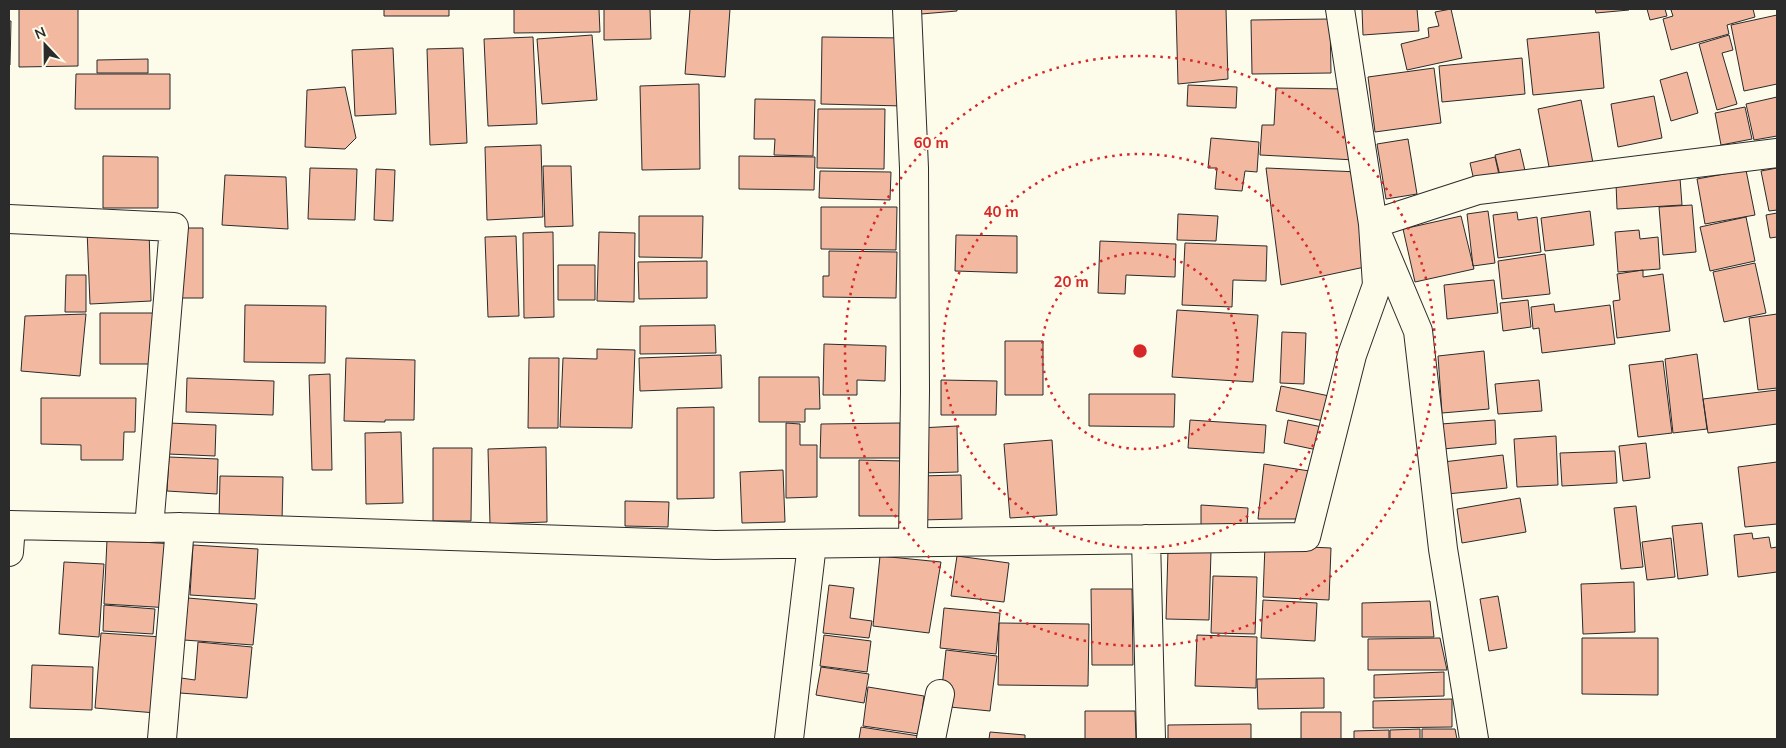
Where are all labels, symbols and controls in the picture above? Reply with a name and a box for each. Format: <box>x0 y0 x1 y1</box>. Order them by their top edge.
north arrow <box>20 20 70 70</box>
text: N <box>32 23 49 44</box>
text: 60 m <box>913 133 949 153</box>
text: 40 m <box>983 202 1019 222</box>
text: 20 m <box>1053 272 1089 292</box>
centre of rings <box>1131 342 1149 360</box>

